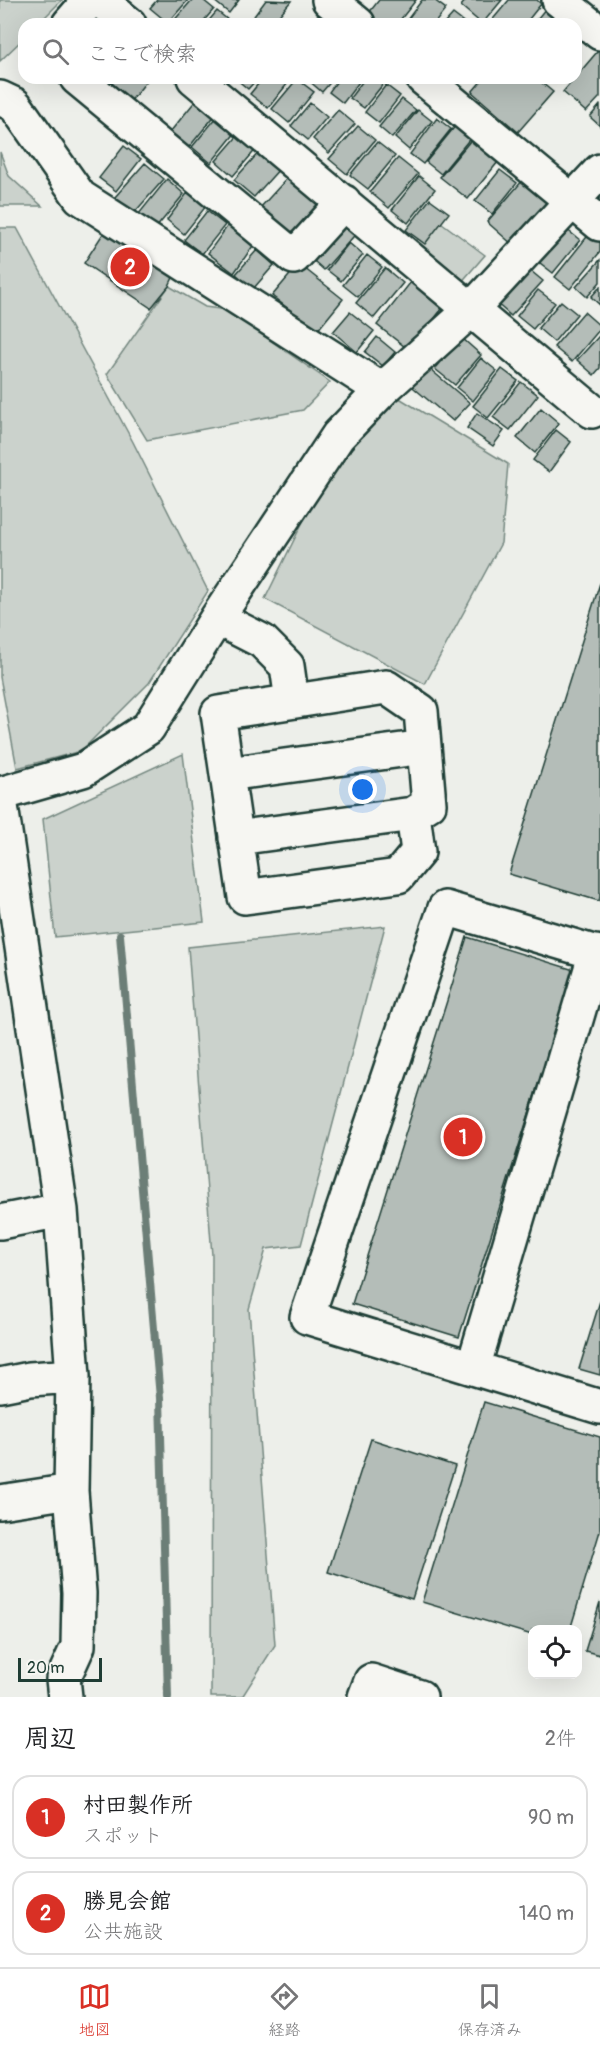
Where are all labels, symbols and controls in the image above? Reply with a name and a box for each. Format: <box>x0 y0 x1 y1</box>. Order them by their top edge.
search box <box>18 18 582 84</box>
icon: search <box>39 35 72 68</box>
text: ここで検索 <box>87 40 197 68</box>
pin: 2 <box>110 244 150 290</box>
your location <box>348 775 377 804</box>
pin: 1 <box>444 1114 482 1160</box>
map controls <box>528 1625 582 1679</box>
button: locate <box>528 1625 582 1679</box>
scale bar <box>18 1655 102 1682</box>
text: 20 m <box>27 1658 65 1678</box>
text: 周辺 <box>24 1723 76 1755</box>
text: 2件 <box>545 1726 576 1751</box>
text: 村田製作所 <box>83 1791 193 1819</box>
text: 1 <box>42 1805 49 1830</box>
text: 90 m <box>528 1805 574 1830</box>
text: スポット <box>83 1823 163 1848</box>
text: 勝見会館 <box>83 1887 171 1915</box>
text: 2 <box>40 1901 51 1926</box>
text: 140 m <box>519 1901 574 1926</box>
text: 公共施設 <box>83 1919 163 1944</box>
tab: 地図 <box>78 1980 111 2040</box>
tab: 経路 <box>268 1980 301 2040</box>
tab: 保存済み <box>458 1980 522 2040</box>

